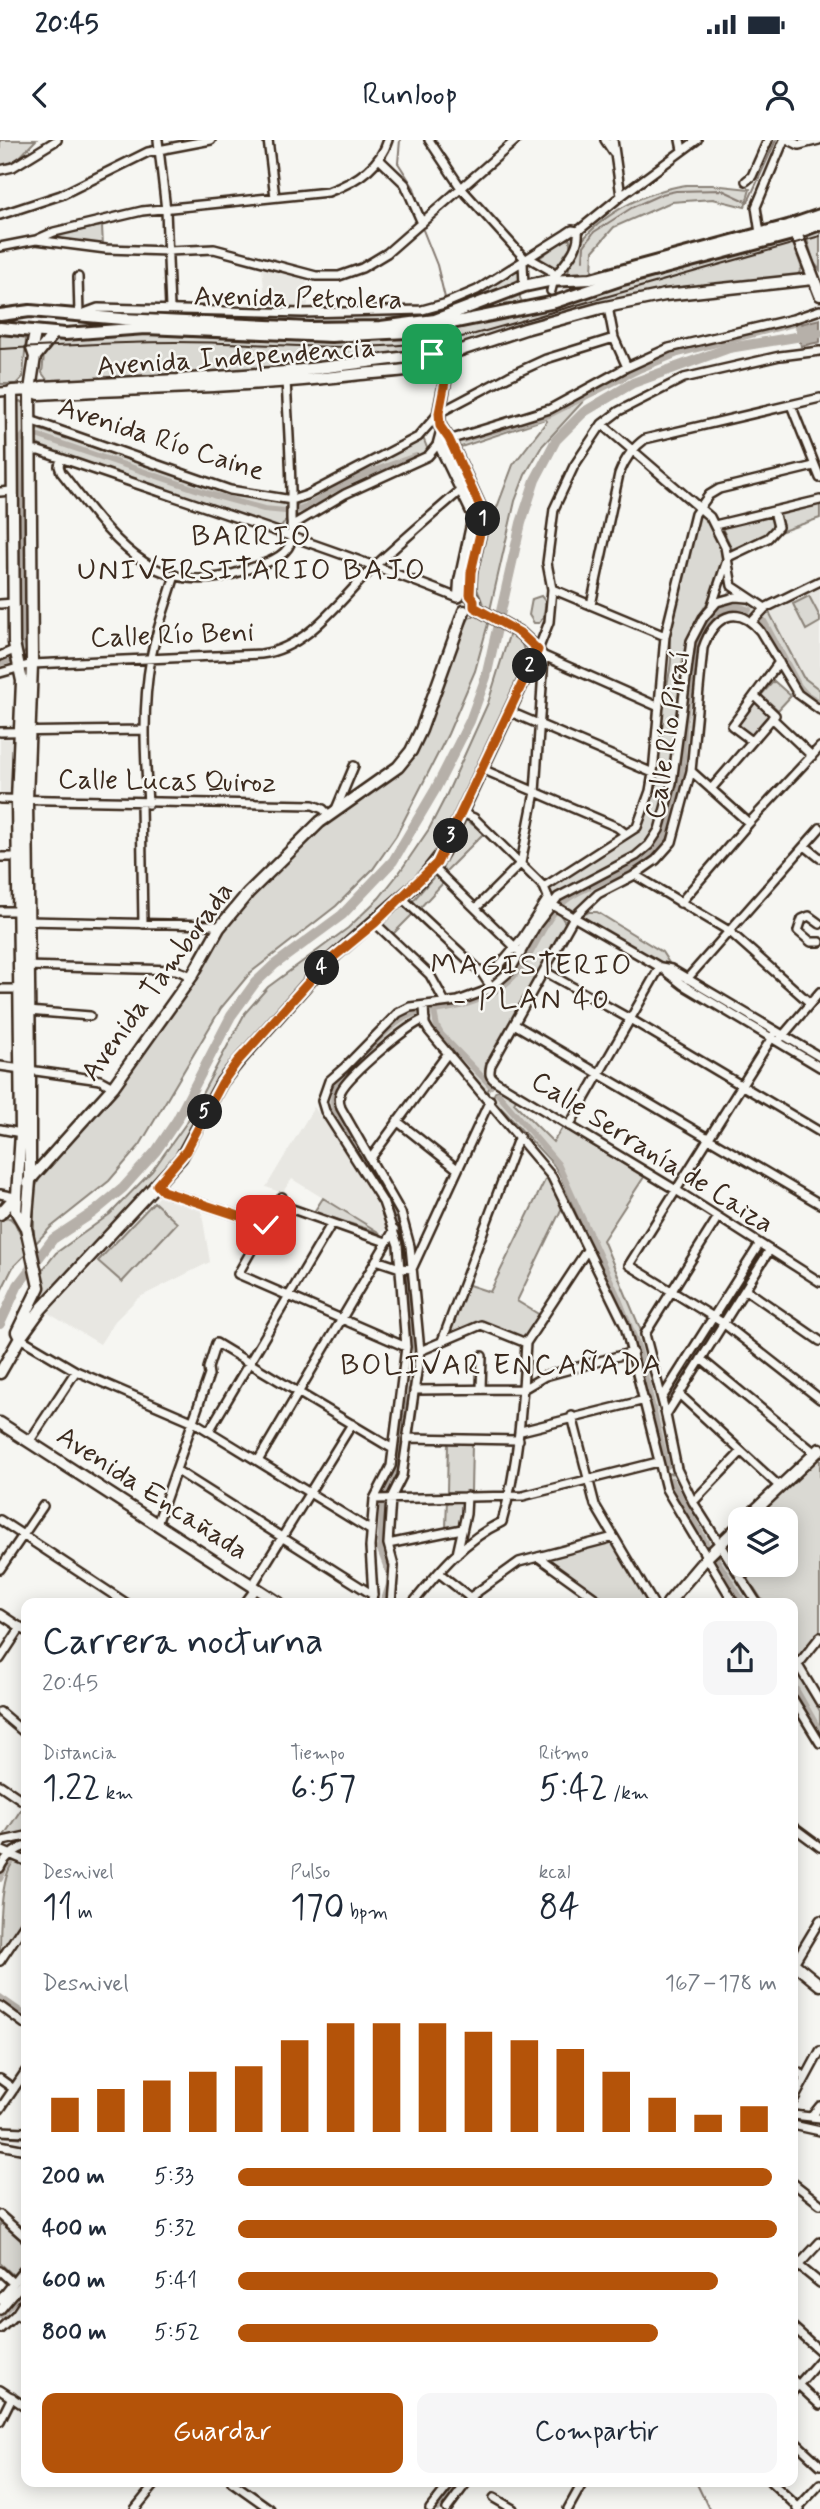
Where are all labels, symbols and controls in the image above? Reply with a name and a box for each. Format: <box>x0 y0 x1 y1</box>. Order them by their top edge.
text: 20:45 <box>35 8 99 42</box>
text: Runloop <box>362 74 458 116</box>
icon: back <box>21 76 59 114</box>
icon: person <box>761 76 799 114</box>
street label: Avenida Petrolera <box>193 279 403 319</box>
pin <box>402 324 462 384</box>
street label: Avenida Independencia <box>95 330 377 386</box>
icon: arrive <box>413 335 451 373</box>
street label: Avenida Río Caine <box>53 389 269 491</box>
pin: 1 <box>466 502 500 536</box>
text: 1 <box>478 506 487 531</box>
district label: BARRIO UNIVERSITARIO BAJO <box>77 517 427 590</box>
street label: Calle Río Beni <box>89 615 255 657</box>
pin: 2 <box>512 648 548 684</box>
street label: Calle Río Piraí <box>637 648 701 822</box>
text: 2 <box>525 653 534 678</box>
street label: Calle Lucas Quiroz <box>58 762 276 802</box>
pin: 3 <box>434 818 468 854</box>
text: 3 <box>446 823 455 848</box>
street label: Avenida Tamborada <box>73 875 243 1089</box>
district label: MAGISTERIO - PLAN 40 <box>431 946 633 1019</box>
pin: 4 <box>304 950 340 986</box>
text: 4 <box>316 955 327 980</box>
street label: Calle Serranía de Caiza <box>524 1063 780 1243</box>
pin: 5 <box>188 1094 222 1130</box>
text: 5 <box>199 1099 210 1124</box>
pin <box>236 1195 296 1255</box>
icon: check <box>247 1206 285 1244</box>
district label: BOLIVAR ENCAÑADA <box>340 1346 664 1385</box>
street label: Avenida Encañada <box>49 1418 255 1570</box>
map controls <box>728 1507 798 1577</box>
button: layers <box>728 1507 798 1577</box>
text: Carrera nocturna <box>42 1618 324 1667</box>
button: share <box>703 1621 777 1695</box>
text: 20:45 <box>42 1669 98 1699</box>
text: Distancia <box>42 1741 116 1766</box>
text: Tiempo <box>290 1741 345 1766</box>
text: Ritmo <box>539 1741 589 1766</box>
text: 1.22 <box>42 1766 101 1812</box>
text: 6:57 <box>290 1766 356 1812</box>
text: 5:42 <box>539 1766 608 1812</box>
text: km <box>101 1781 133 1806</box>
text: /km <box>608 1781 649 1806</box>
text: Desnivel <box>42 1860 114 1885</box>
text: Pulso <box>290 1860 330 1885</box>
text: kcal <box>539 1860 571 1885</box>
text: 11 <box>42 1885 73 1931</box>
text: 170 <box>290 1885 345 1931</box>
text: 84 <box>539 1885 580 1931</box>
text: m <box>73 1900 93 1925</box>
text: bpm <box>345 1900 388 1925</box>
text: Desnivel <box>42 1969 129 1999</box>
text: 167–178 m <box>665 1969 777 1999</box>
text: 200 m <box>42 2162 105 2192</box>
text: 5:33 <box>154 2162 194 2192</box>
text: 400 m <box>42 2214 107 2244</box>
text: 5:32 <box>154 2214 196 2244</box>
text: 600 m <box>42 2266 105 2296</box>
text: 5:41 <box>154 2266 197 2296</box>
text: 800 m <box>42 2318 106 2348</box>
text: 5:52 <box>154 2318 200 2348</box>
button: Guardar <box>42 2393 403 2473</box>
button: Compartir <box>417 2393 777 2473</box>

